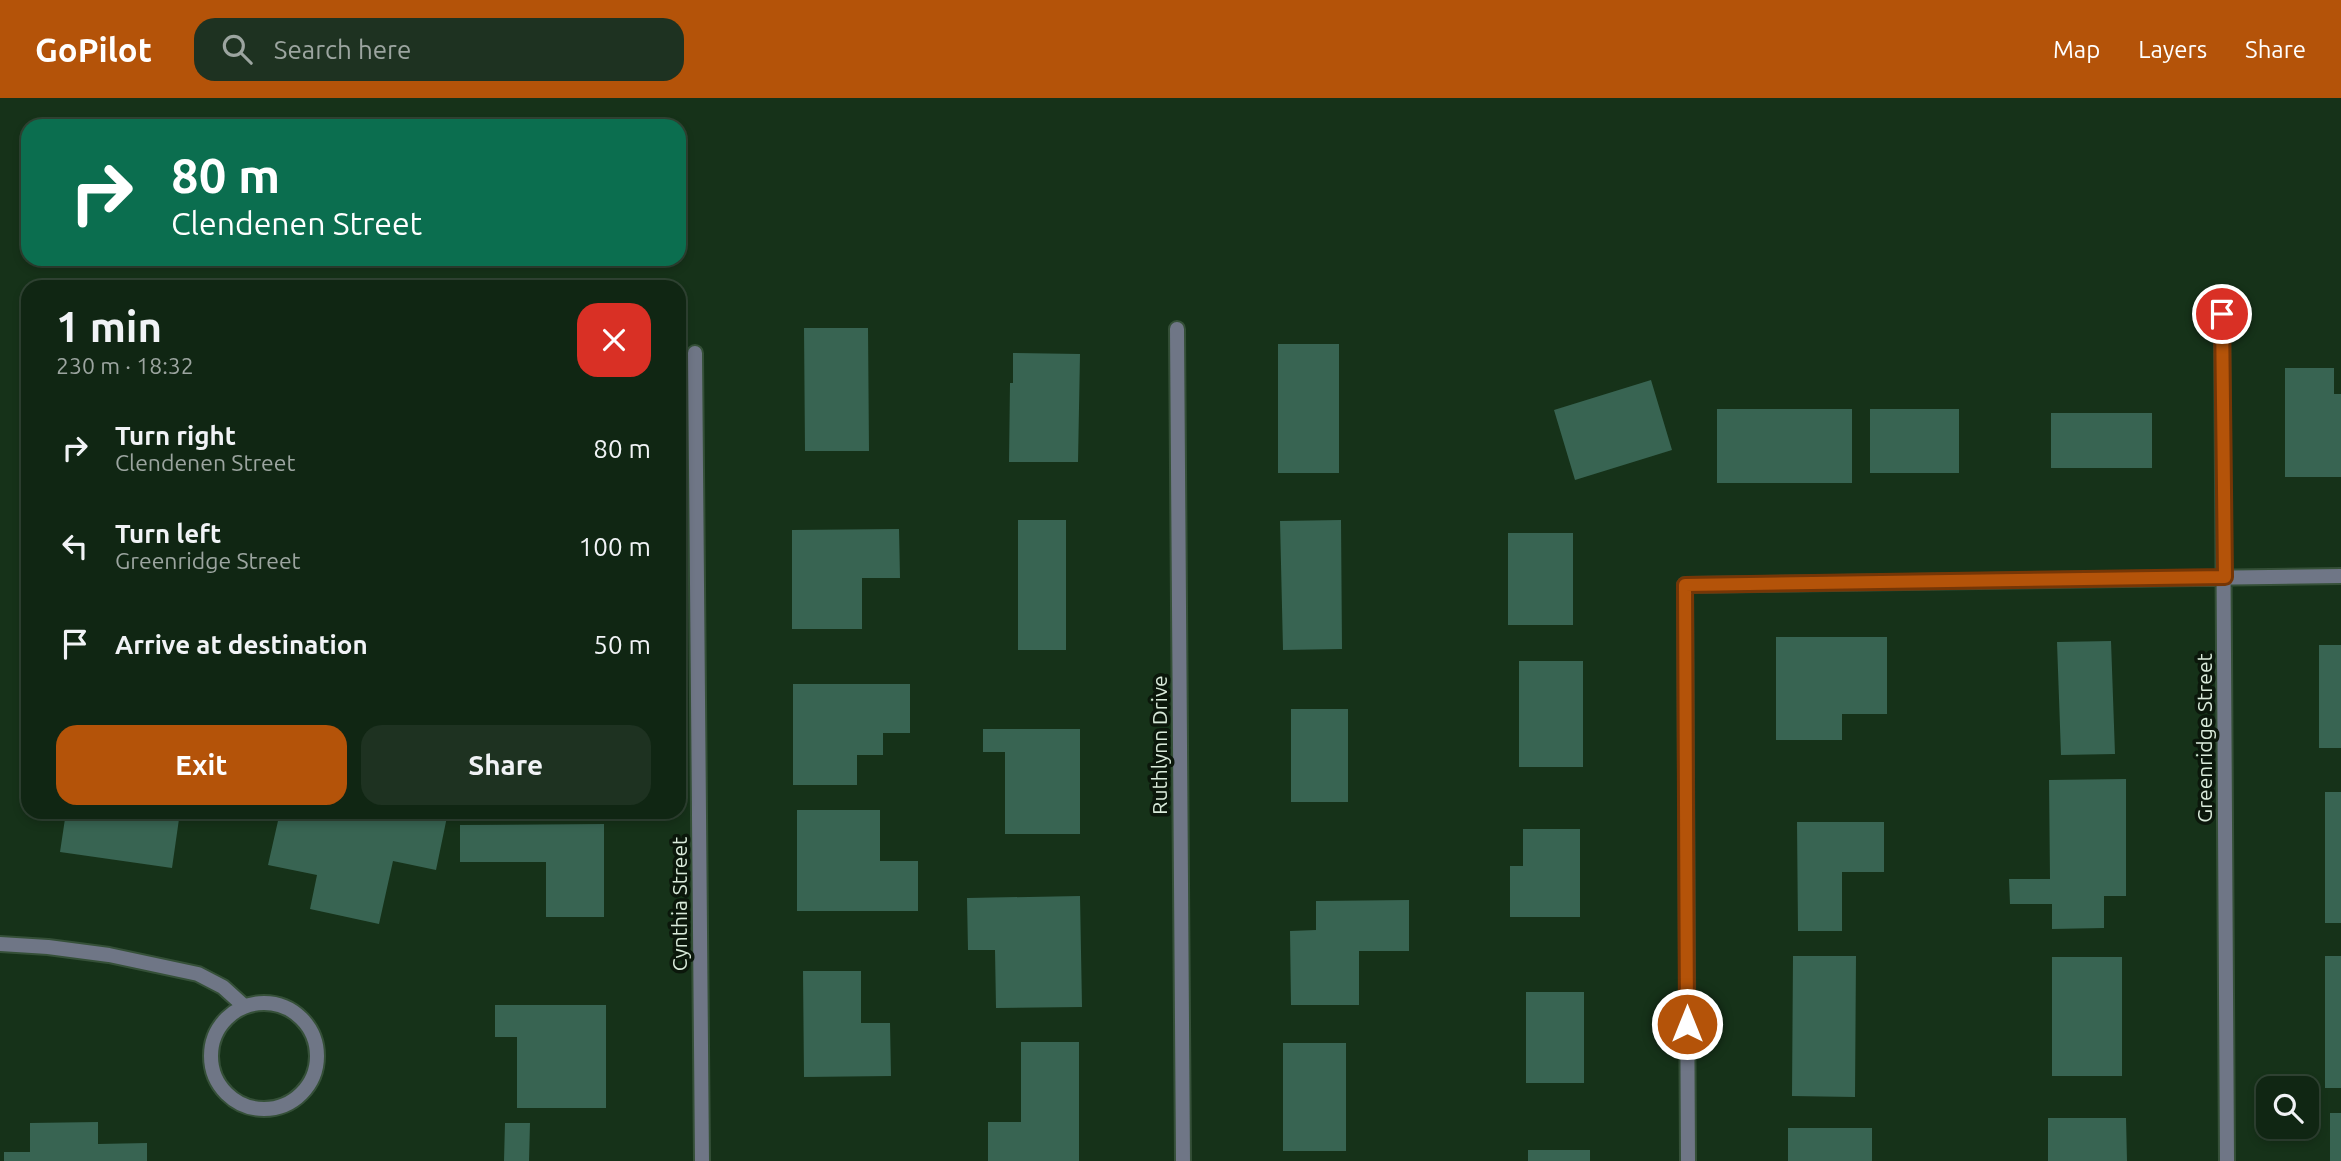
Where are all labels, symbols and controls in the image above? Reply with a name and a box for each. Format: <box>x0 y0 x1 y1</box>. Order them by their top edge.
search box <box>194 18 684 81</box>
icon: search <box>218 30 256 68</box>
text: GoPilot <box>35 31 152 68</box>
text: Search here <box>274 35 411 64</box>
text: Map <box>2053 36 2100 63</box>
text: Layers <box>2138 36 2207 63</box>
text: Share <box>2245 36 2306 63</box>
icon: right <box>56 147 147 238</box>
text: 80 m <box>171 147 280 202</box>
text: Clendenen Street <box>171 205 422 241</box>
pin <box>2192 284 2252 344</box>
icon: arrive <box>2203 295 2241 333</box>
text: 1 min <box>56 303 162 350</box>
button: close <box>577 303 651 377</box>
text: 230 m · 18:32 <box>56 353 194 378</box>
text: Turn right <box>115 421 236 450</box>
icon: right <box>56 429 94 467</box>
text: 80 m <box>593 434 651 463</box>
text: Clendenen Street <box>115 450 296 475</box>
text: Turn left <box>115 519 221 548</box>
icon: left <box>56 527 94 565</box>
text: 100 m <box>579 532 651 561</box>
text: Greenridge Street <box>115 548 301 573</box>
icon: arrive <box>56 625 94 663</box>
text: Arrive at destination <box>115 630 368 659</box>
text: 50 m <box>593 630 651 659</box>
street label: Greenridge Street <box>2192 653 2216 823</box>
street label: Ruthlynn Drive <box>1147 675 1171 815</box>
button: Exit <box>56 725 347 805</box>
button: Share <box>361 725 651 805</box>
street label: Cynthia Street <box>667 837 691 971</box>
position arrow <box>1650 987 1724 1061</box>
map controls <box>2256 1076 2319 1139</box>
button: search <box>2256 1076 2319 1139</box>

